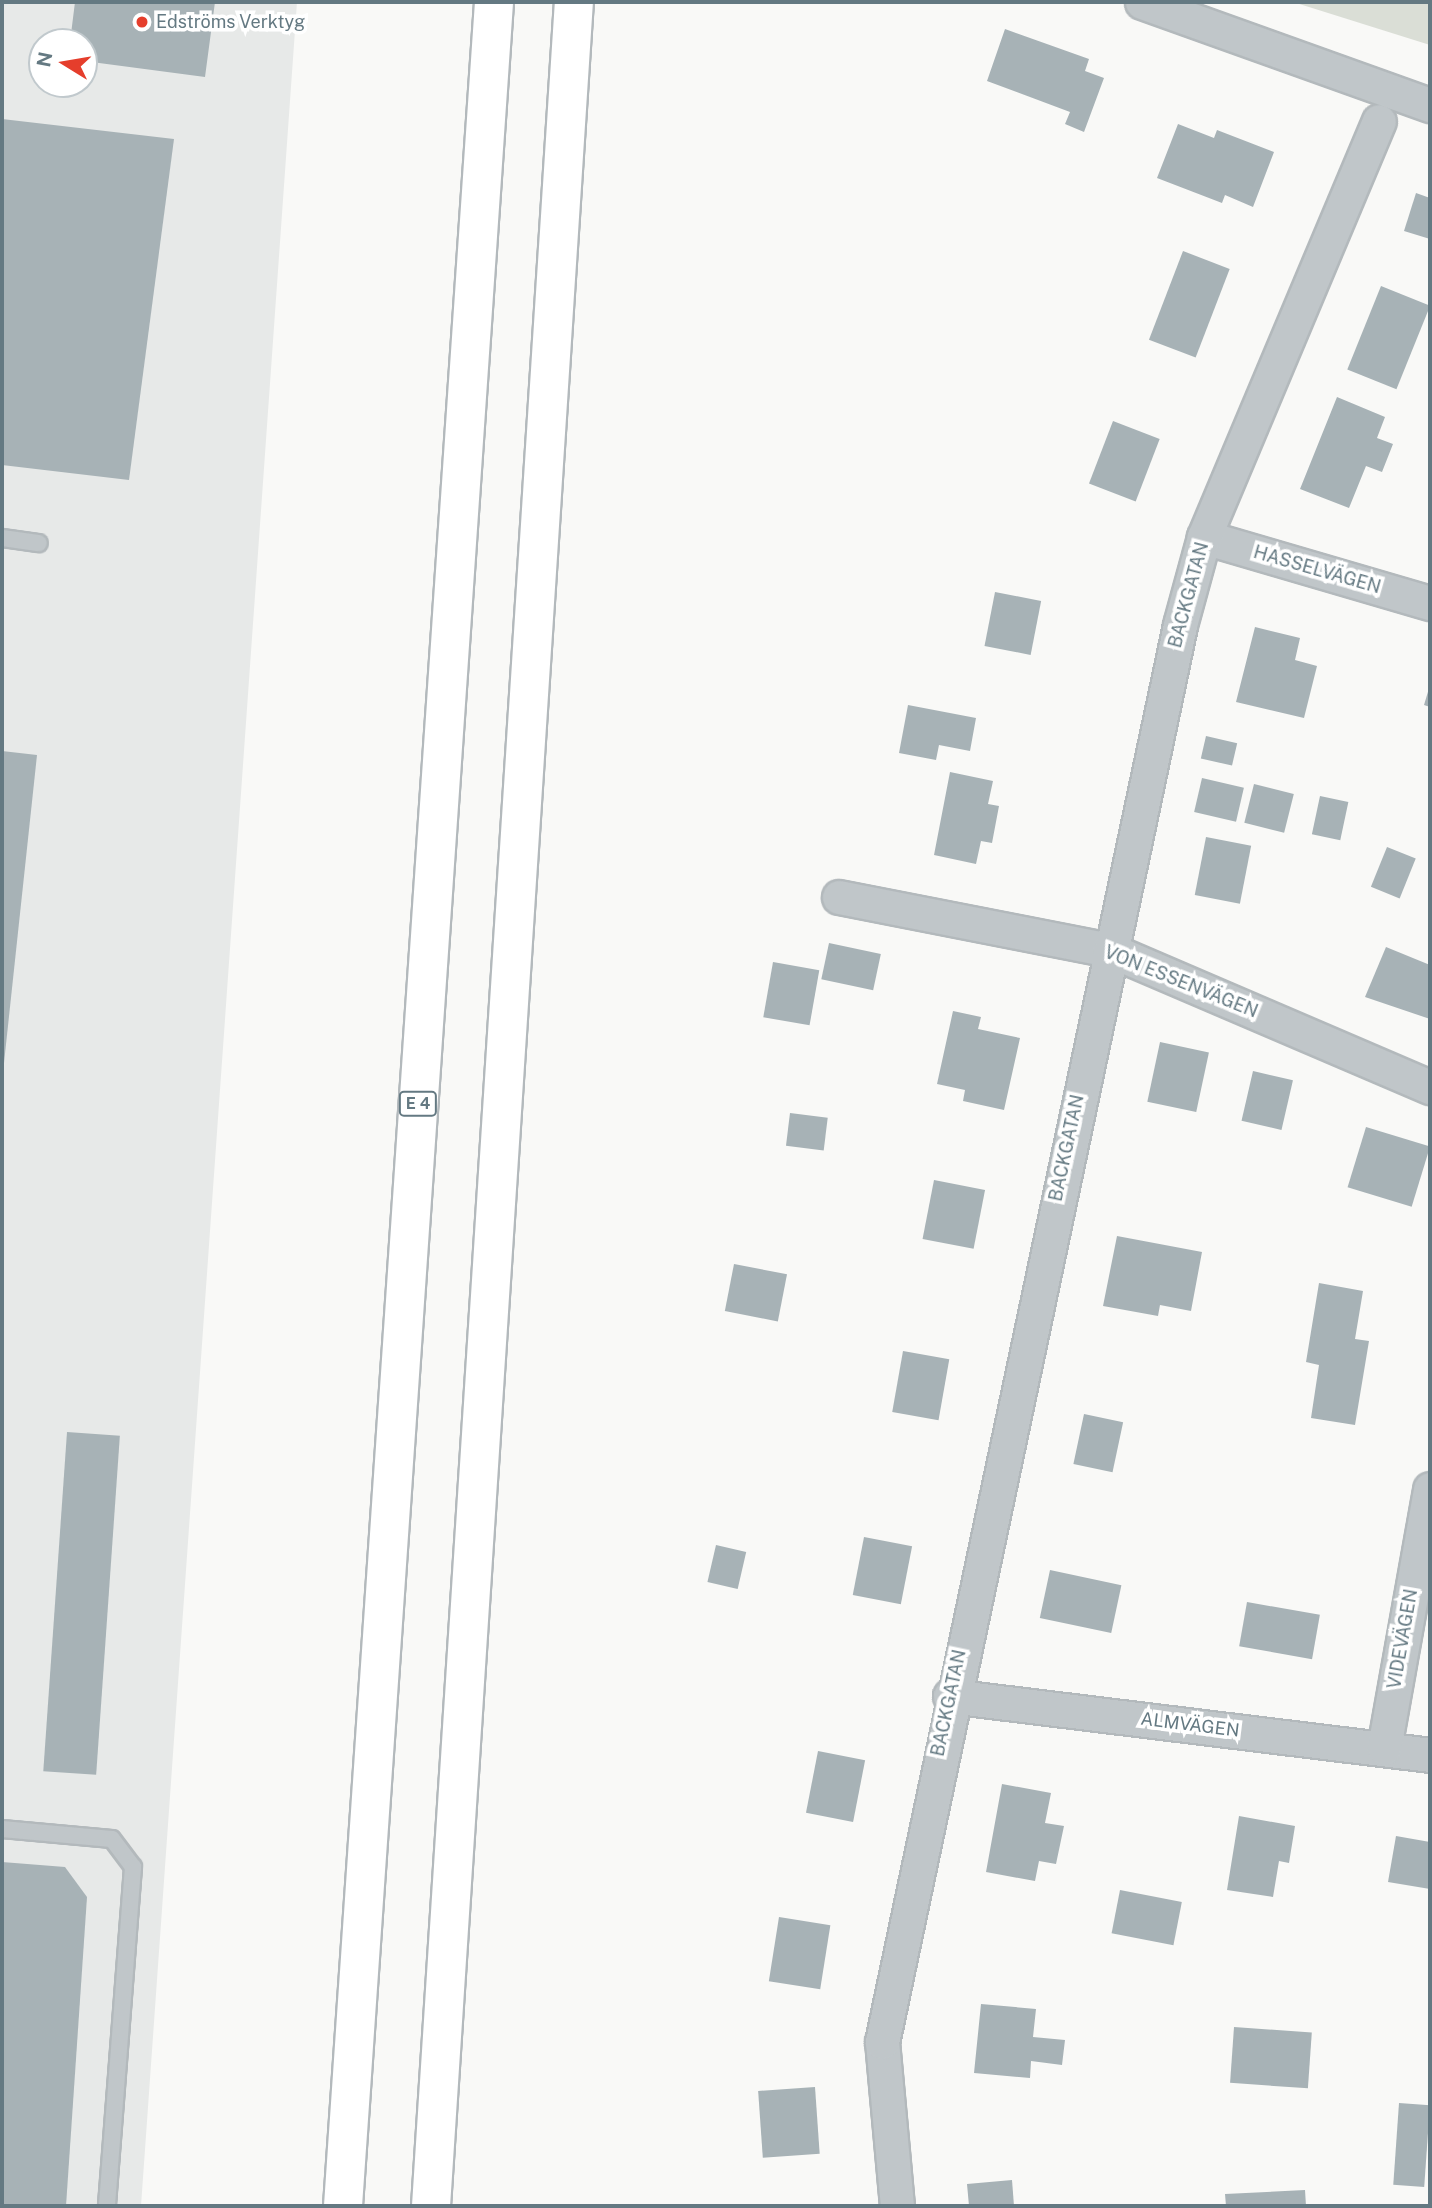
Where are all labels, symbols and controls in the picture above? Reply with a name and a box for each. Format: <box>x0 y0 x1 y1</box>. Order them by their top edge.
place label: Edströms Verktyg <box>156 11 306 33</box>
marker: Edströms Verktyg <box>134 14 150 30</box>
north arrow <box>28 28 98 98</box>
text: N <box>32 50 57 69</box>
street label: BACKGATAN <box>1165 540 1213 650</box>
street label: HASSELVÄGEN <box>1251 542 1383 598</box>
street label: VON ESSENVÄGEN <box>1101 941 1261 1023</box>
road number: E 4 <box>399 1092 437 1116</box>
street label: BACKGATAN <box>1045 1093 1089 1203</box>
street label: VIDEVÄGEN <box>1384 1587 1422 1691</box>
street label: BACKGATAN <box>927 1648 971 1758</box>
street label: ALMVÄGEN <box>1139 1708 1241 1742</box>

